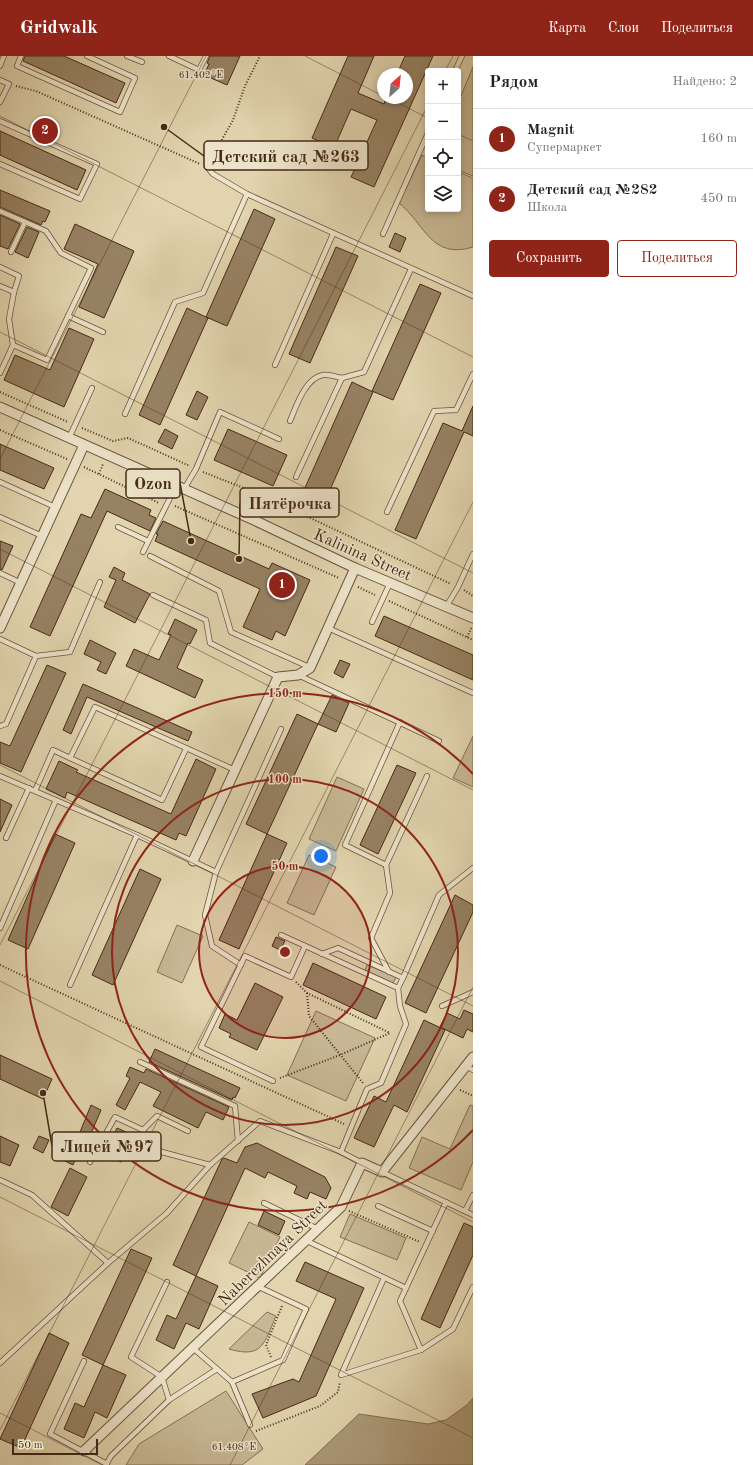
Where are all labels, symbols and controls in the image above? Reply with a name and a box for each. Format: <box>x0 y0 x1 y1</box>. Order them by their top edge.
text: Gridwalk <box>20 19 98 38</box>
text: Карта <box>548 21 586 35</box>
text: Слои <box>608 21 639 35</box>
text: Поделиться <box>661 21 733 35</box>
north arrow <box>377 68 413 104</box>
map controls <box>425 68 461 212</box>
button: + <box>425 68 461 104</box>
text: 61.402°E <box>179 70 223 80</box>
text: Рядом <box>489 74 538 91</box>
text: Найдено: 2 <box>673 75 737 88</box>
button: − <box>425 104 461 140</box>
pin: 2 <box>32 116 58 146</box>
text: Magnit <box>527 123 575 138</box>
text: 1 <box>498 132 506 145</box>
text: 160 m <box>700 132 737 145</box>
button: locate <box>425 140 461 176</box>
callout: Детский сад №263 <box>204 141 368 170</box>
text: Супермаркет <box>527 141 602 154</box>
text: Детский сад №263 <box>212 149 360 166</box>
button: layers <box>425 176 461 212</box>
text: Детский сад №282 <box>527 183 657 198</box>
text: 2 <box>498 192 506 205</box>
text: 450 m <box>700 192 737 205</box>
text: Школа <box>527 201 567 214</box>
button: Сохранить <box>489 240 609 277</box>
button: Поделиться <box>617 240 737 277</box>
callout: Ozon <box>126 469 180 498</box>
text: Ozon <box>134 476 172 493</box>
callout: Пятёрочка <box>240 488 339 517</box>
text: Пятёрочка <box>248 496 332 513</box>
street label: Kalinina Street <box>311 527 414 585</box>
pin: 1 <box>269 570 295 600</box>
text: 150 m <box>268 687 302 700</box>
text: 100 m <box>268 774 302 786</box>
your location <box>311 846 331 866</box>
text: 50 m <box>272 860 299 873</box>
centre of rings <box>278 945 292 959</box>
callout: Лицей №97 <box>52 1132 161 1161</box>
text: Лицей №97 <box>60 1139 154 1156</box>
street label: Naberezhnaya Street <box>216 1197 331 1309</box>
scale bar <box>12 1437 98 1456</box>
text: 50 m <box>18 1440 43 1451</box>
text: 61.408°E <box>212 1442 256 1452</box>

